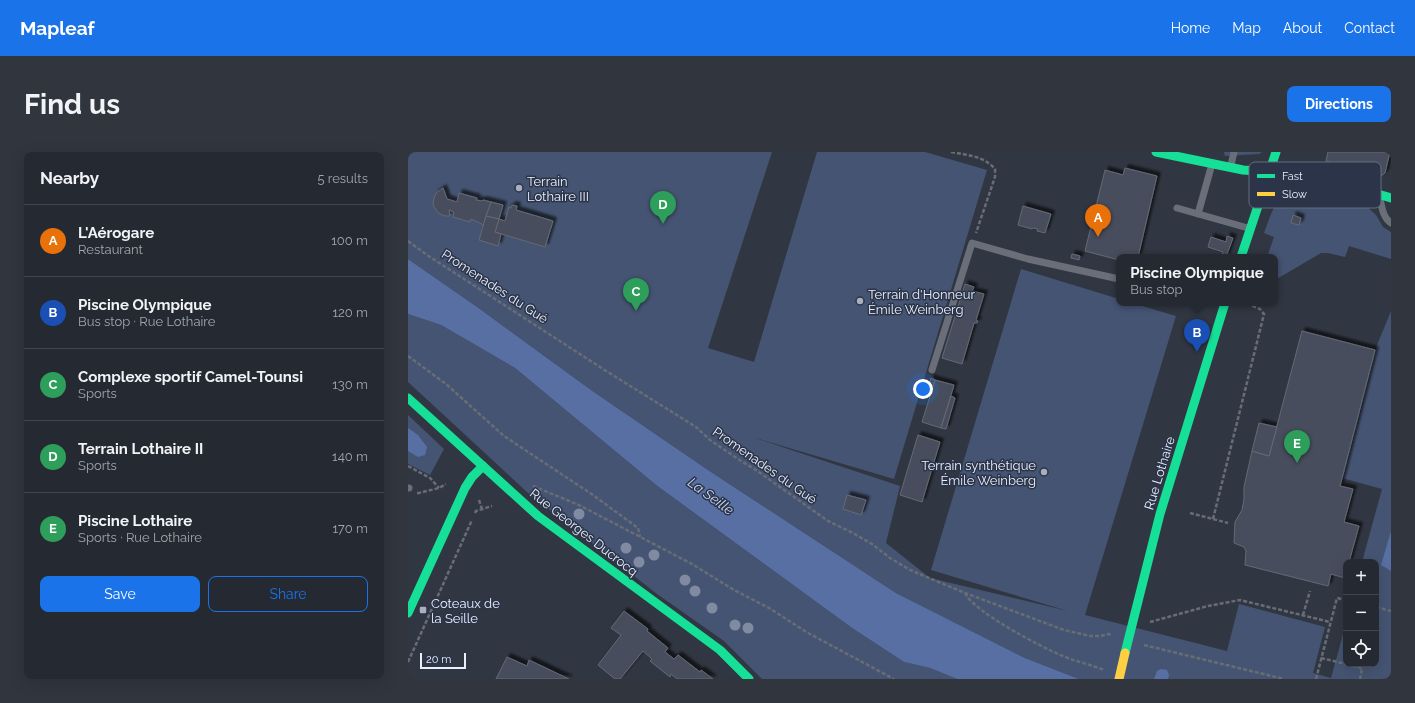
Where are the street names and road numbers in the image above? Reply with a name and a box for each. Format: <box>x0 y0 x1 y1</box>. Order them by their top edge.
street label: Promenades du Gué <box>439 246 551 327</box>
street label: Promenades du Gué <box>710 424 820 507</box>
street label: Rue Lothaire <box>1141 434 1178 512</box>
street label: Rue Georges Ducrocq <box>527 486 641 579</box>

